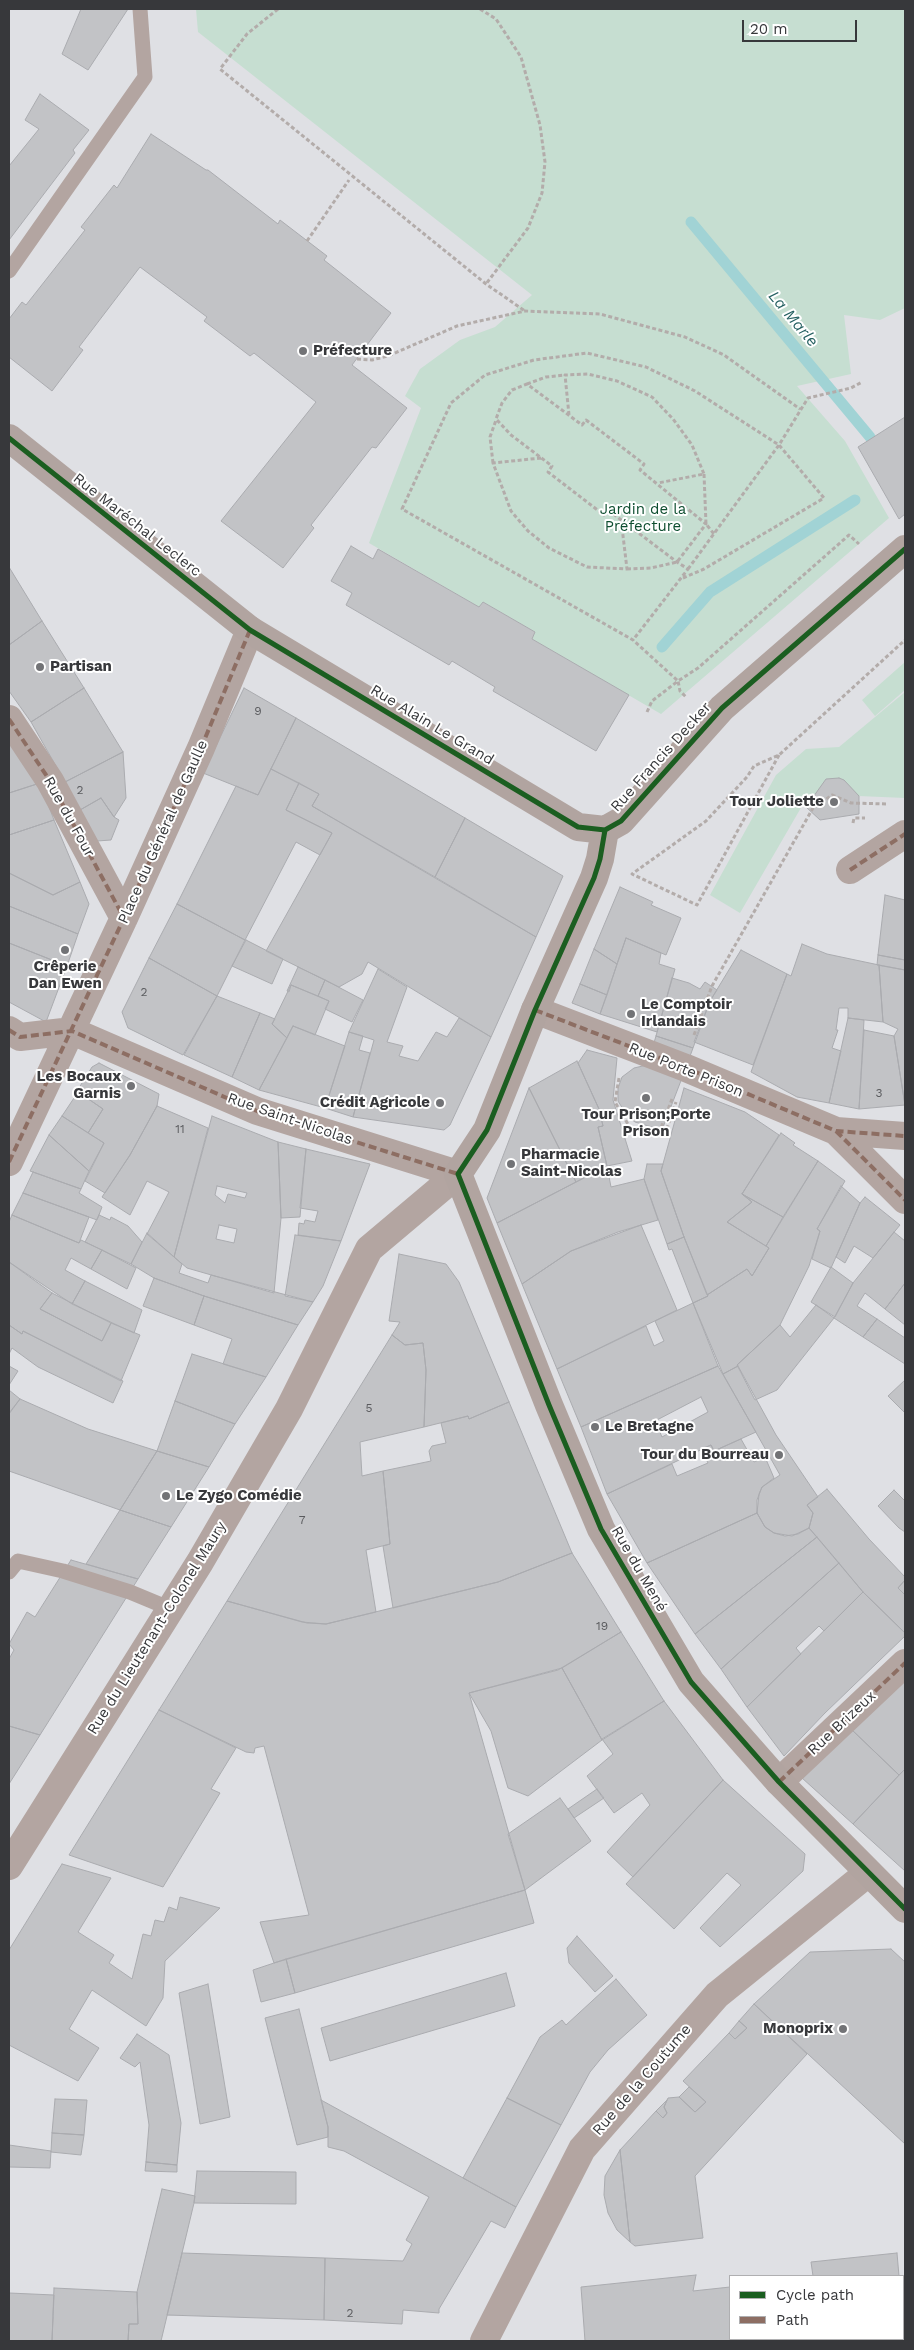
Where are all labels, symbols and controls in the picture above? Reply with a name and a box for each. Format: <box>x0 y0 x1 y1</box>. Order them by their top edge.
scale bar <box>744 10 859 42</box>
text: 20 m <box>750 20 788 38</box>
water label: La Marle <box>764 287 822 351</box>
place label: Préfecture <box>313 342 392 360</box>
marker: Préfecture <box>297 345 309 357</box>
street label: Rue Maréchal Leclerc <box>69 469 205 581</box>
park label: Jardin de la Préfecture <box>600 501 686 536</box>
place label: Partisan <box>50 658 112 676</box>
marker: Partisan <box>34 661 46 673</box>
street label: Rue Alain Le Grand <box>367 681 497 769</box>
street label: Rue Francis Decker <box>607 698 715 816</box>
house number: 9 <box>254 704 262 718</box>
street label: Place du Général de Gaulle <box>114 737 212 927</box>
street label: Rue du Four <box>39 774 99 860</box>
house number: 2 <box>77 783 83 797</box>
place label: Tour Joliette <box>729 793 824 811</box>
marker: Tour Joliette <box>828 796 840 808</box>
marker: Crêperie Dan Ewen <box>59 944 71 956</box>
place label: Crêperie Dan Ewen <box>28 958 102 993</box>
house number: 2 <box>141 985 147 999</box>
place label: Le Comptoir Irlandais <box>641 996 732 1031</box>
marker: Le Comptoir Irlandais <box>625 1008 637 1020</box>
street label: Rue Porte Prison <box>626 1039 746 1101</box>
place label: Les Bocaux Garnis <box>37 1068 121 1103</box>
marker: Les Bocaux Garnis <box>125 1080 137 1092</box>
house number: 3 <box>876 1086 882 1100</box>
street label: Rue Saint-Nicolas <box>225 1089 355 1149</box>
marker: Tour Prison;Porte Prison <box>640 1092 652 1104</box>
place label: Crédit Agricole <box>320 1094 430 1112</box>
marker: Crédit Agricole <box>434 1097 446 1109</box>
place label: Tour Prison;Porte Prison <box>581 1106 711 1141</box>
house number: 11 <box>175 1122 185 1136</box>
place label: Pharmacie Saint-Nicolas <box>521 1146 622 1181</box>
marker: Pharmacie Saint-Nicolas <box>505 1158 517 1170</box>
house number: 5 <box>366 1401 372 1415</box>
place label: Le Bretagne <box>605 1418 694 1436</box>
marker: Le Bretagne <box>589 1421 601 1433</box>
place label: Tour du Bourreau <box>641 1446 769 1464</box>
marker: Tour du Bourreau <box>773 1449 785 1461</box>
place label: Le Zygo Comédie <box>176 1487 302 1505</box>
marker: Le Zygo Comédie <box>160 1490 172 1502</box>
house number: 7 <box>299 1513 305 1527</box>
street label: Rue du Lieutenant-Colonel Maury <box>84 1518 230 1738</box>
street label: Rue du Mené <box>607 1523 671 1615</box>
house number: 19 <box>596 1619 608 1633</box>
street label: Rue Brizeux <box>804 1687 880 1759</box>
place label: Monoprix <box>763 2020 833 2038</box>
street label: Rue de la Coutume <box>589 2021 695 2139</box>
marker: Monoprix <box>837 2023 849 2035</box>
legend <box>729 2275 904 2340</box>
text: Cycle path <box>776 2286 854 2304</box>
house number: 2 <box>347 2306 353 2320</box>
text: Path <box>776 2311 809 2329</box>

